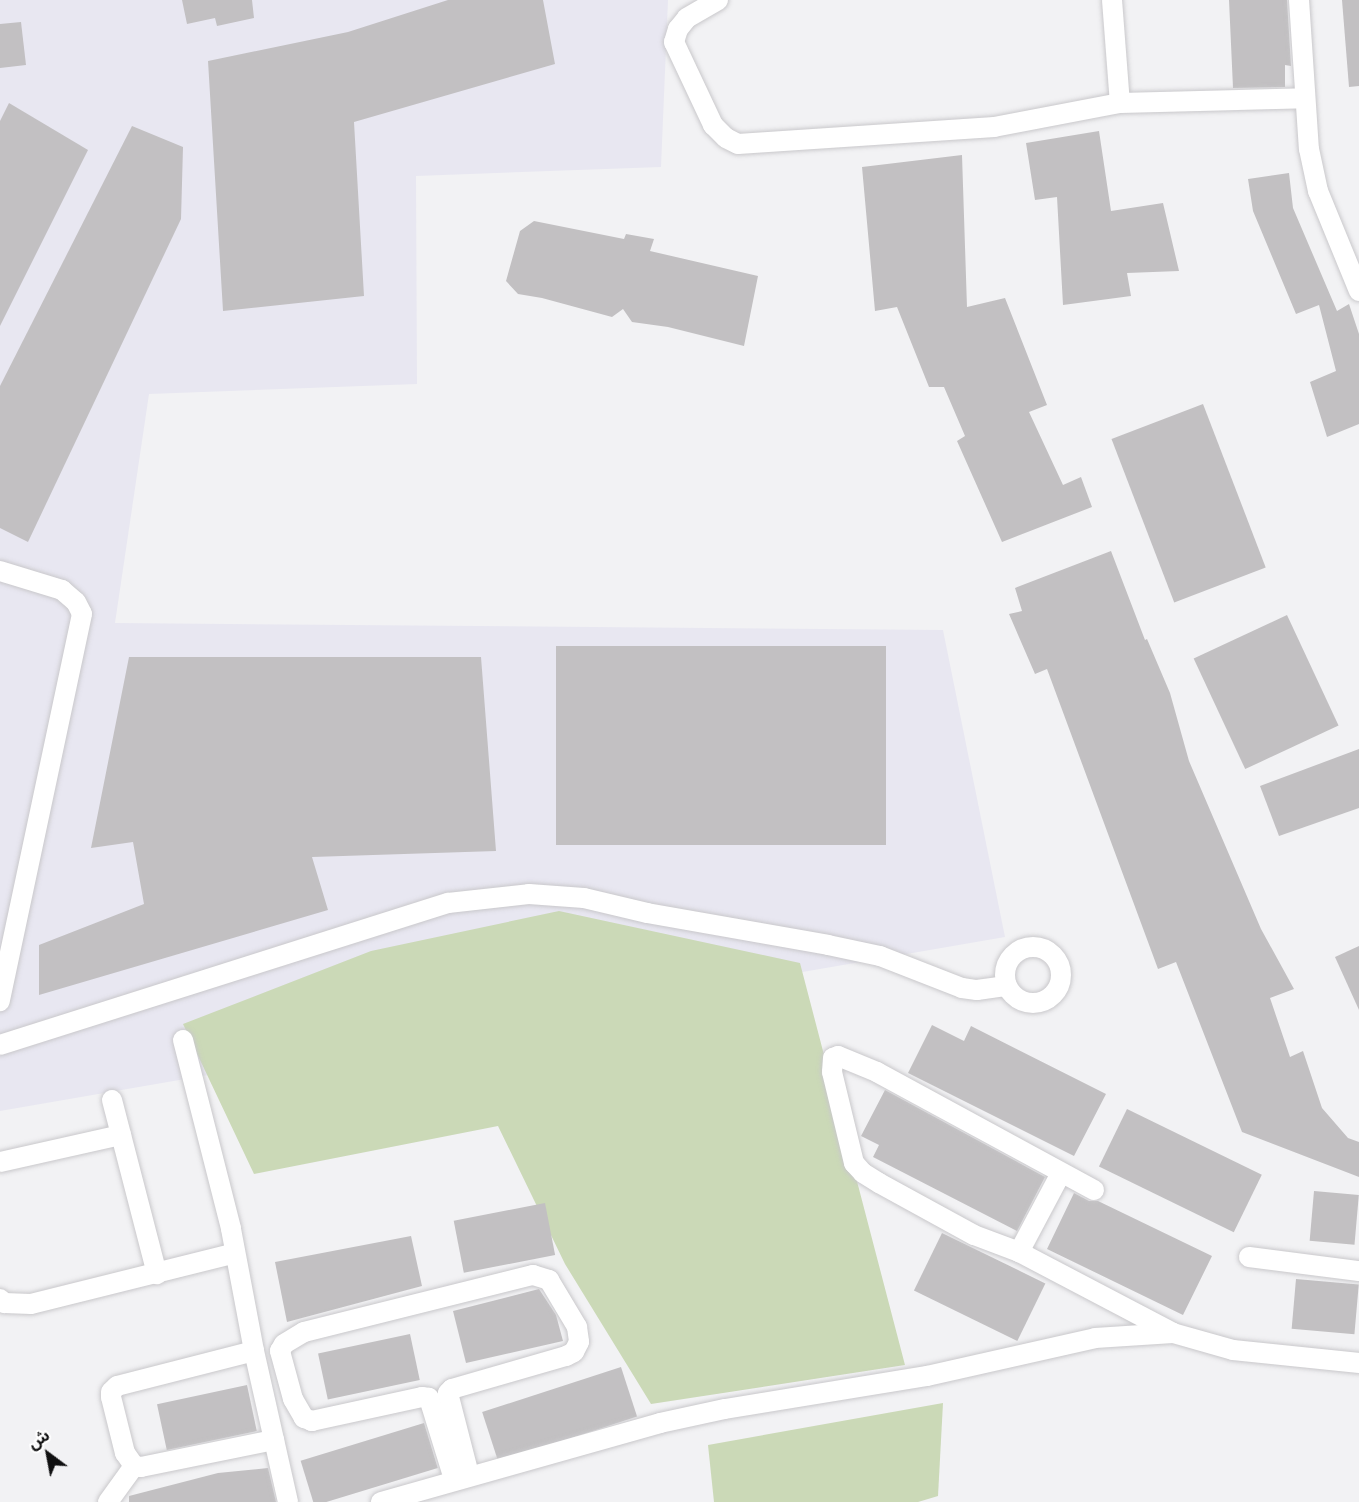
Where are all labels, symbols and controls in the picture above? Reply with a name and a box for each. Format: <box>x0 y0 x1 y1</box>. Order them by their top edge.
north arrow <box>18 1424 78 1484</box>
text: ش <box>24 1424 53 1453</box>

